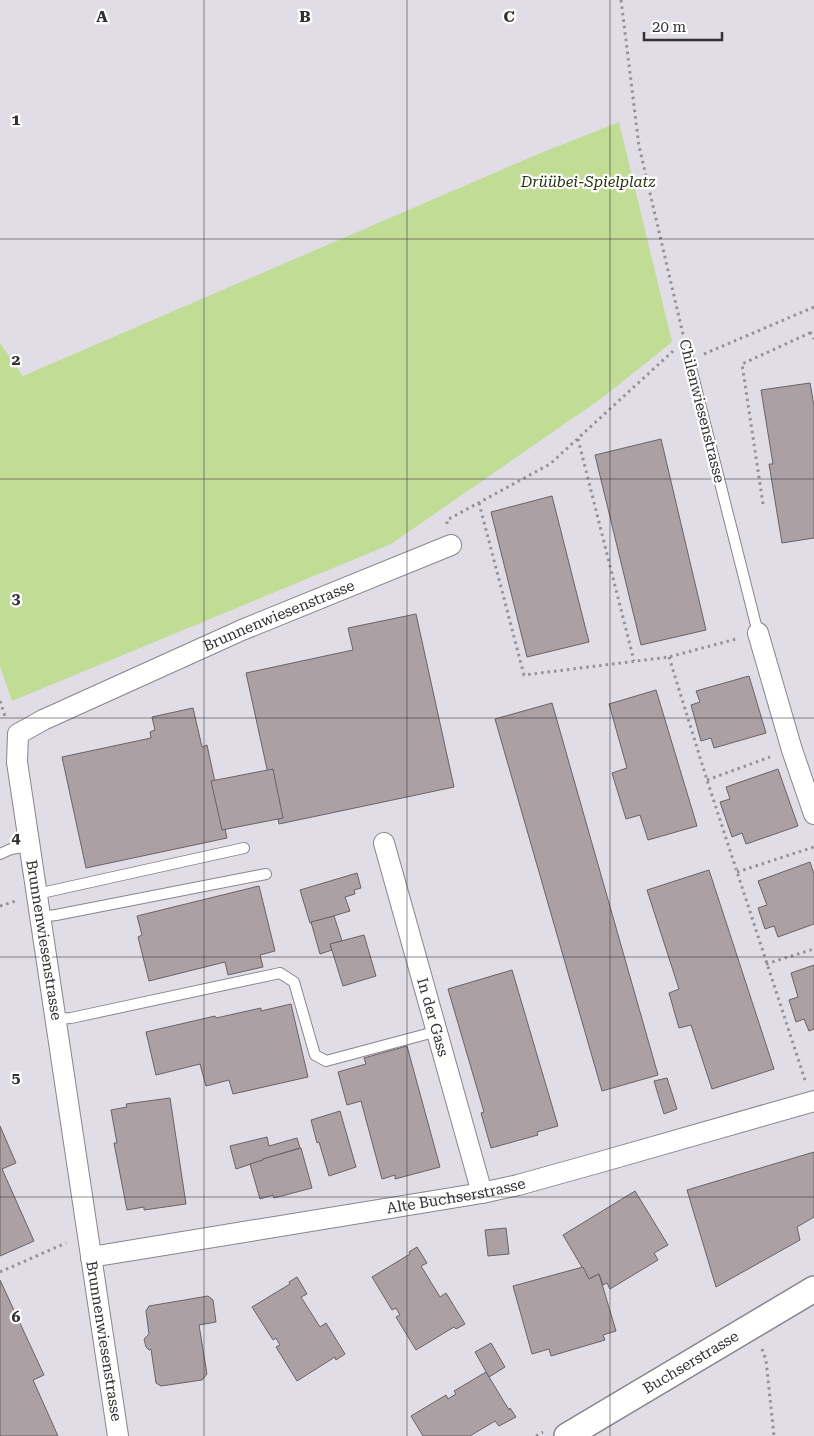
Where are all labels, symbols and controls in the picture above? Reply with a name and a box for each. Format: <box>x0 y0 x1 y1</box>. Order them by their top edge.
text: A <box>96 7 108 26</box>
text: B <box>299 7 311 26</box>
text: C <box>503 7 515 26</box>
scale bar <box>644 10 722 42</box>
text: 20 m <box>652 18 687 36</box>
text: 1 <box>12 110 21 129</box>
park label: Drüübei-Spielplatz <box>520 173 656 191</box>
street label: Chilenwiesenstrasse <box>675 337 729 485</box>
text: 2 <box>12 350 21 369</box>
street label: Brunnenwiesenstrasse <box>200 576 357 655</box>
text: 3 <box>12 589 21 608</box>
text: 4 <box>12 828 21 847</box>
street label: Brunnenwiesenstrasse <box>22 858 66 1022</box>
street label: In der Gass <box>413 976 452 1059</box>
text: 5 <box>12 1068 21 1087</box>
street label: Alte Buchserstrasse <box>385 1174 528 1218</box>
street label: Brunnenwiesenstrasse <box>82 1259 126 1423</box>
text: 6 <box>12 1307 21 1326</box>
street label: Buchserstrasse <box>640 1327 742 1398</box>

